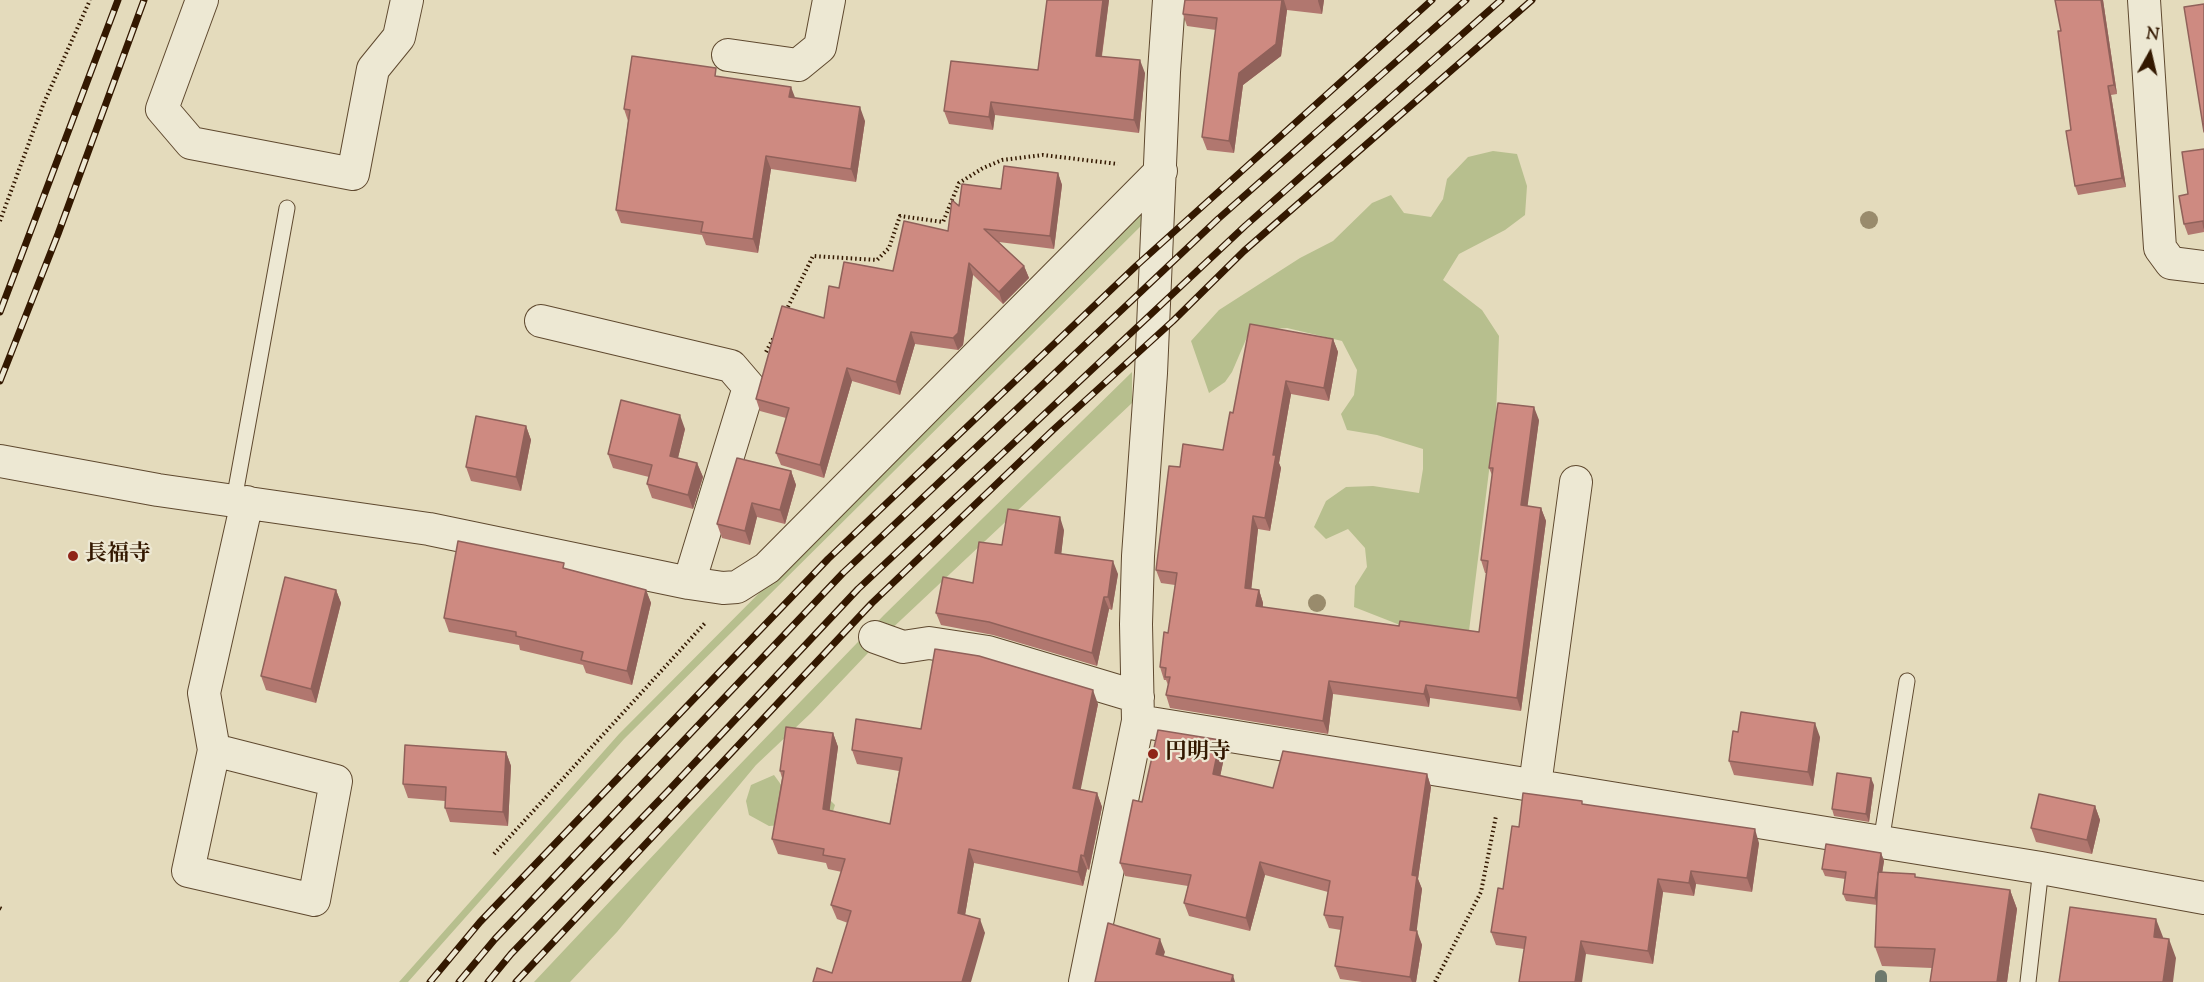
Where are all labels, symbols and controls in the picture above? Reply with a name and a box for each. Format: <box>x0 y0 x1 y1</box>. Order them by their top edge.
text: N <box>2145 23 2161 48</box>
north arrow <box>2120 24 2180 84</box>
place label: 長福寺 <box>85 543 151 569</box>
marker: 長福寺 <box>66 549 80 563</box>
place label: 円明寺 <box>1165 741 1231 767</box>
marker: 円明寺 <box>1146 747 1160 761</box>

